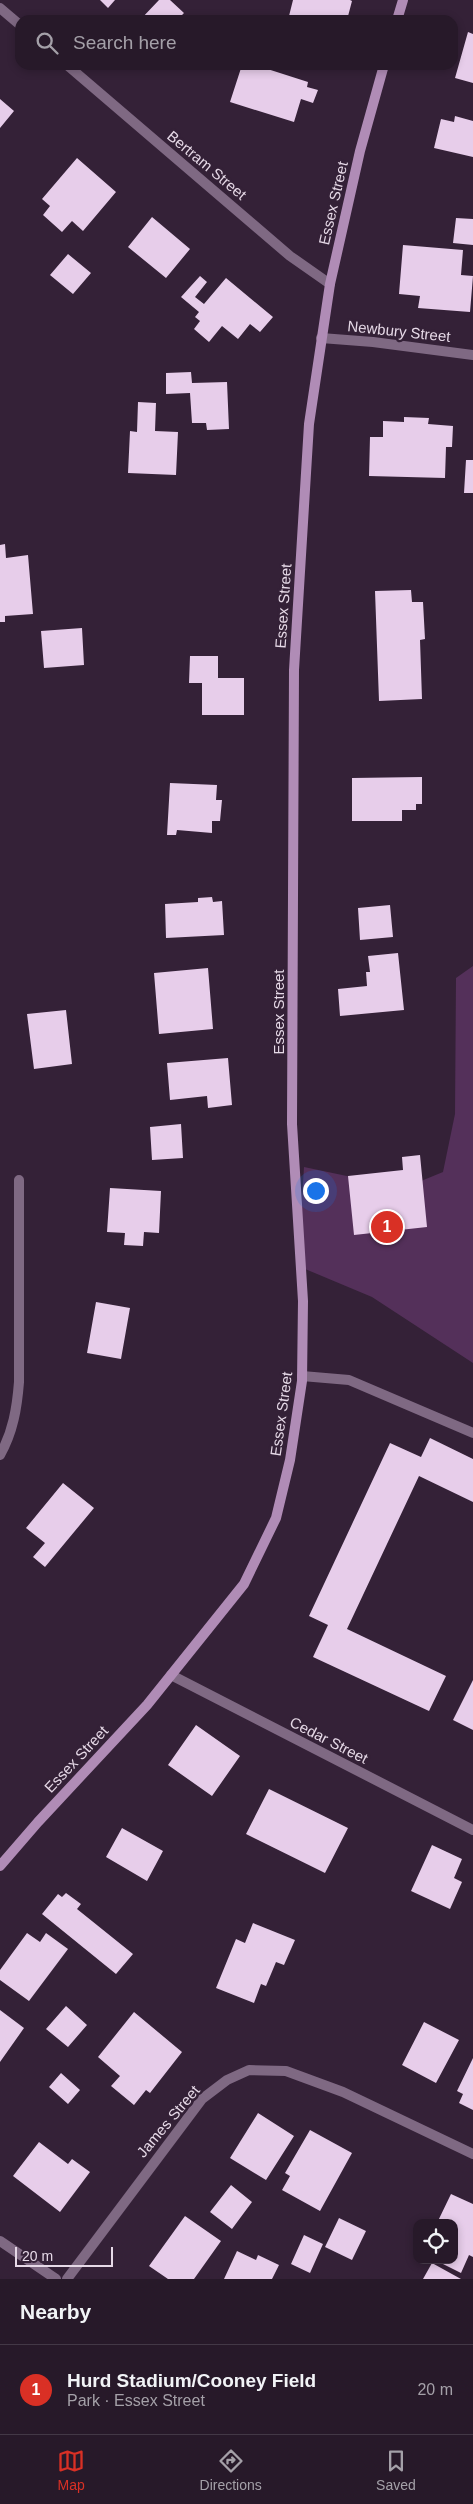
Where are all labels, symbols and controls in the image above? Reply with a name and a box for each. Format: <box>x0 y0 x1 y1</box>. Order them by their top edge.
search box <box>15 15 458 70</box>
icon: search <box>33 29 61 57</box>
text: Search here <box>73 32 177 53</box>
street label: Bertram Street <box>164 127 250 203</box>
street label: Essex Street <box>315 159 351 246</box>
street label: Newbury Street <box>347 317 452 345</box>
street label: Essex Street <box>272 562 295 649</box>
street label: Essex Street <box>270 969 287 1055</box>
your location <box>303 1178 329 1204</box>
pin: 1 <box>371 1208 403 1246</box>
street label: Essex Street <box>267 1370 295 1457</box>
street label: Cedar Street <box>287 1713 371 1767</box>
street label: Essex Street <box>41 1722 112 1796</box>
street label: James Street <box>133 2081 203 2160</box>
map controls <box>413 2219 458 2264</box>
button: locate <box>413 2219 458 2264</box>
scale bar <box>15 2244 112 2267</box>
text: 20 m <box>22 2248 53 2264</box>
text: Nearby <box>20 2300 91 2323</box>
text: Hurd Stadium/Cooney Field <box>67 2370 316 2391</box>
text: 1 <box>32 2381 40 2398</box>
text: 20 m <box>417 2381 453 2398</box>
text: Park · Essex Street <box>67 2392 205 2409</box>
tab: Map <box>57 2447 85 2493</box>
tab: Directions <box>200 2447 262 2493</box>
tab: Saved <box>376 2447 416 2493</box>

